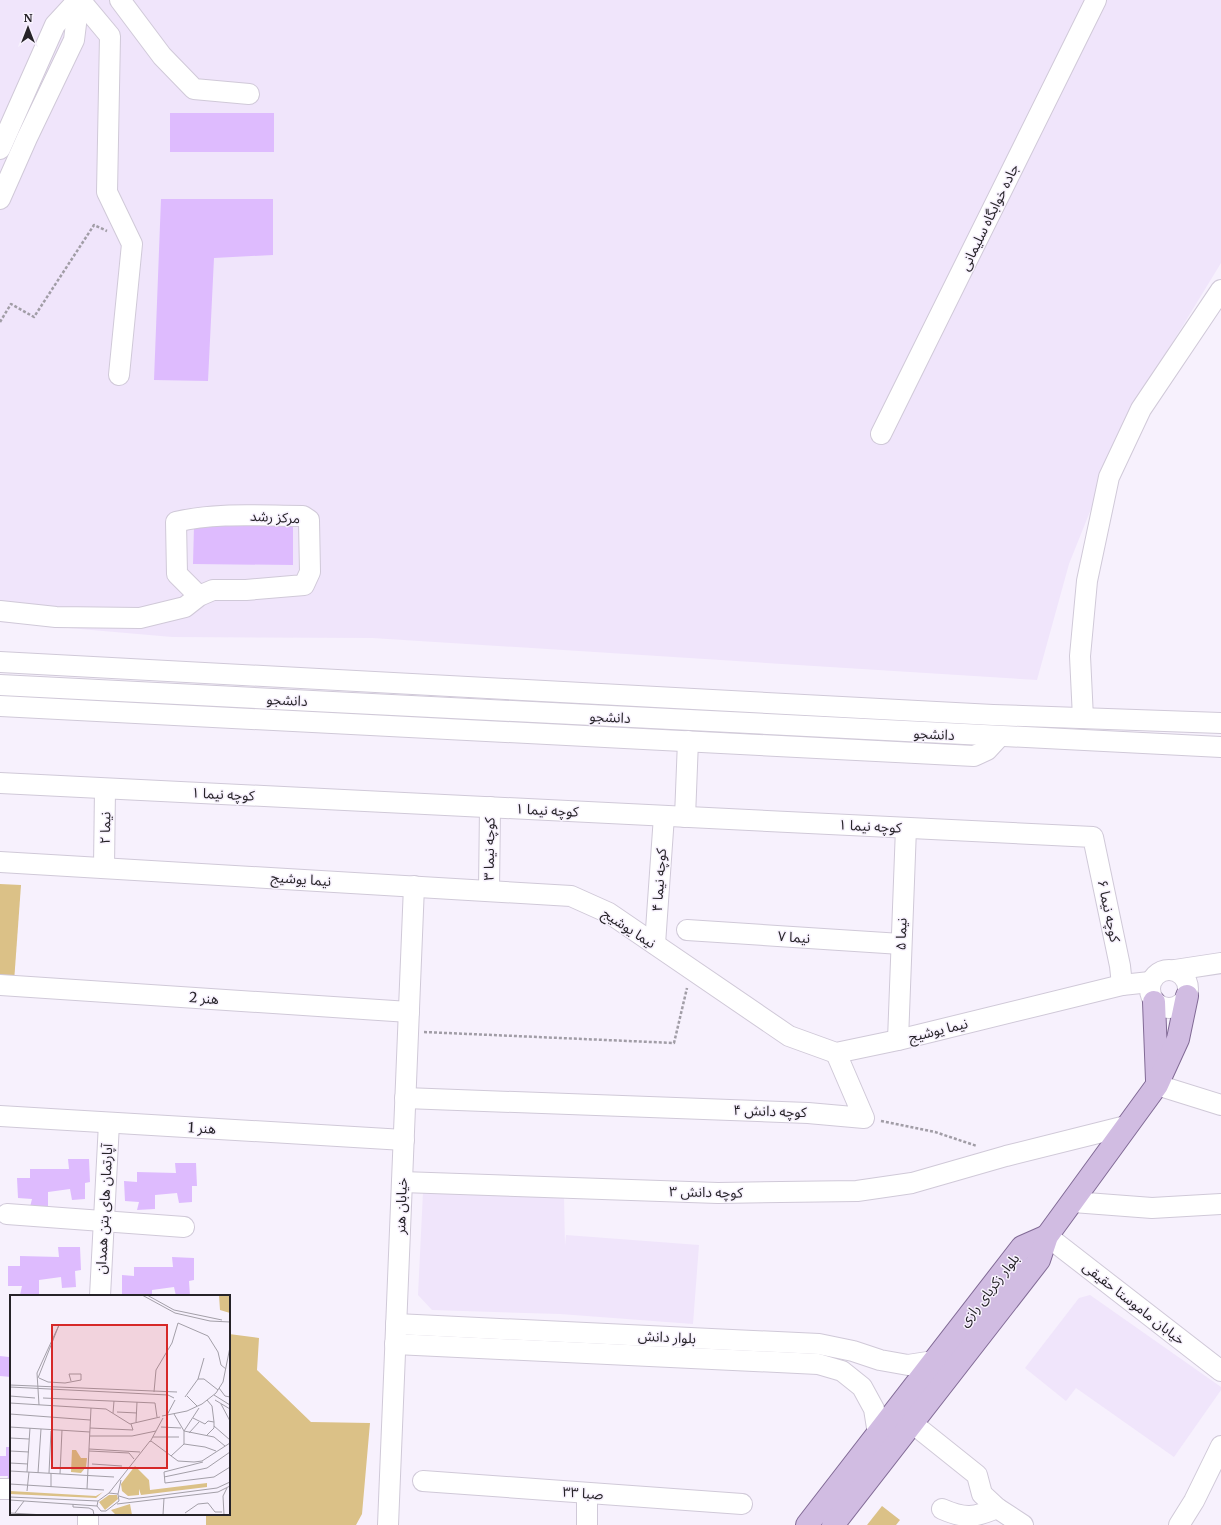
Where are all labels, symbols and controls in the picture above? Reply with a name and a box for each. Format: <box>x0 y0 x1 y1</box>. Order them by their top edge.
north arrow <box>8 8 48 48</box>
text: N <box>24 11 33 25</box>
street label: جاده خوابگاه سلیمانی <box>955 161 1023 273</box>
street label: مرکز رشد <box>250 507 300 527</box>
street label: دانشجو <box>266 690 308 710</box>
street label: دانشجو <box>589 707 631 727</box>
street label: دانشجو <box>913 724 955 744</box>
street label: کوچه نیما ۱ <box>191 783 255 806</box>
street label: کوچه نیما ۱ <box>515 799 579 822</box>
street label: نیما ۲ <box>96 811 114 844</box>
street label: کوچه نیما ۱ <box>838 815 902 838</box>
street label: کوچه نیما ۳ <box>479 817 500 881</box>
street label: کوچه نیما ۴ <box>648 848 671 912</box>
street label: نیما یوشیج <box>270 868 332 892</box>
street label: کوچه نیما ۶ <box>1093 878 1124 944</box>
street label: نیما یوشیج <box>598 904 659 954</box>
street label: نیما ۵ <box>891 917 911 951</box>
street label: نیما ۷ <box>777 927 811 947</box>
street label: هنر 2 <box>188 988 220 1008</box>
street label: نیما یوشیج <box>906 1014 970 1048</box>
street label: کوچه دانش ۴ <box>733 1101 807 1122</box>
street label: هنر 1 <box>188 1118 216 1138</box>
street label: آپارتمان های بتن همدان <box>92 1142 118 1275</box>
street label: خیابان هنر <box>391 1177 411 1236</box>
street label: کوچه دانش ۳ <box>669 1182 743 1203</box>
street label: بلوار زکریای رازی <box>955 1250 1023 1330</box>
street label: خیابان ماموستا حقیقی <box>1079 1257 1189 1349</box>
inset map <box>10 1295 230 1515</box>
street label: بلوار دانش <box>638 1326 697 1348</box>
street label: ۳۳ صبا <box>562 1483 604 1503</box>

